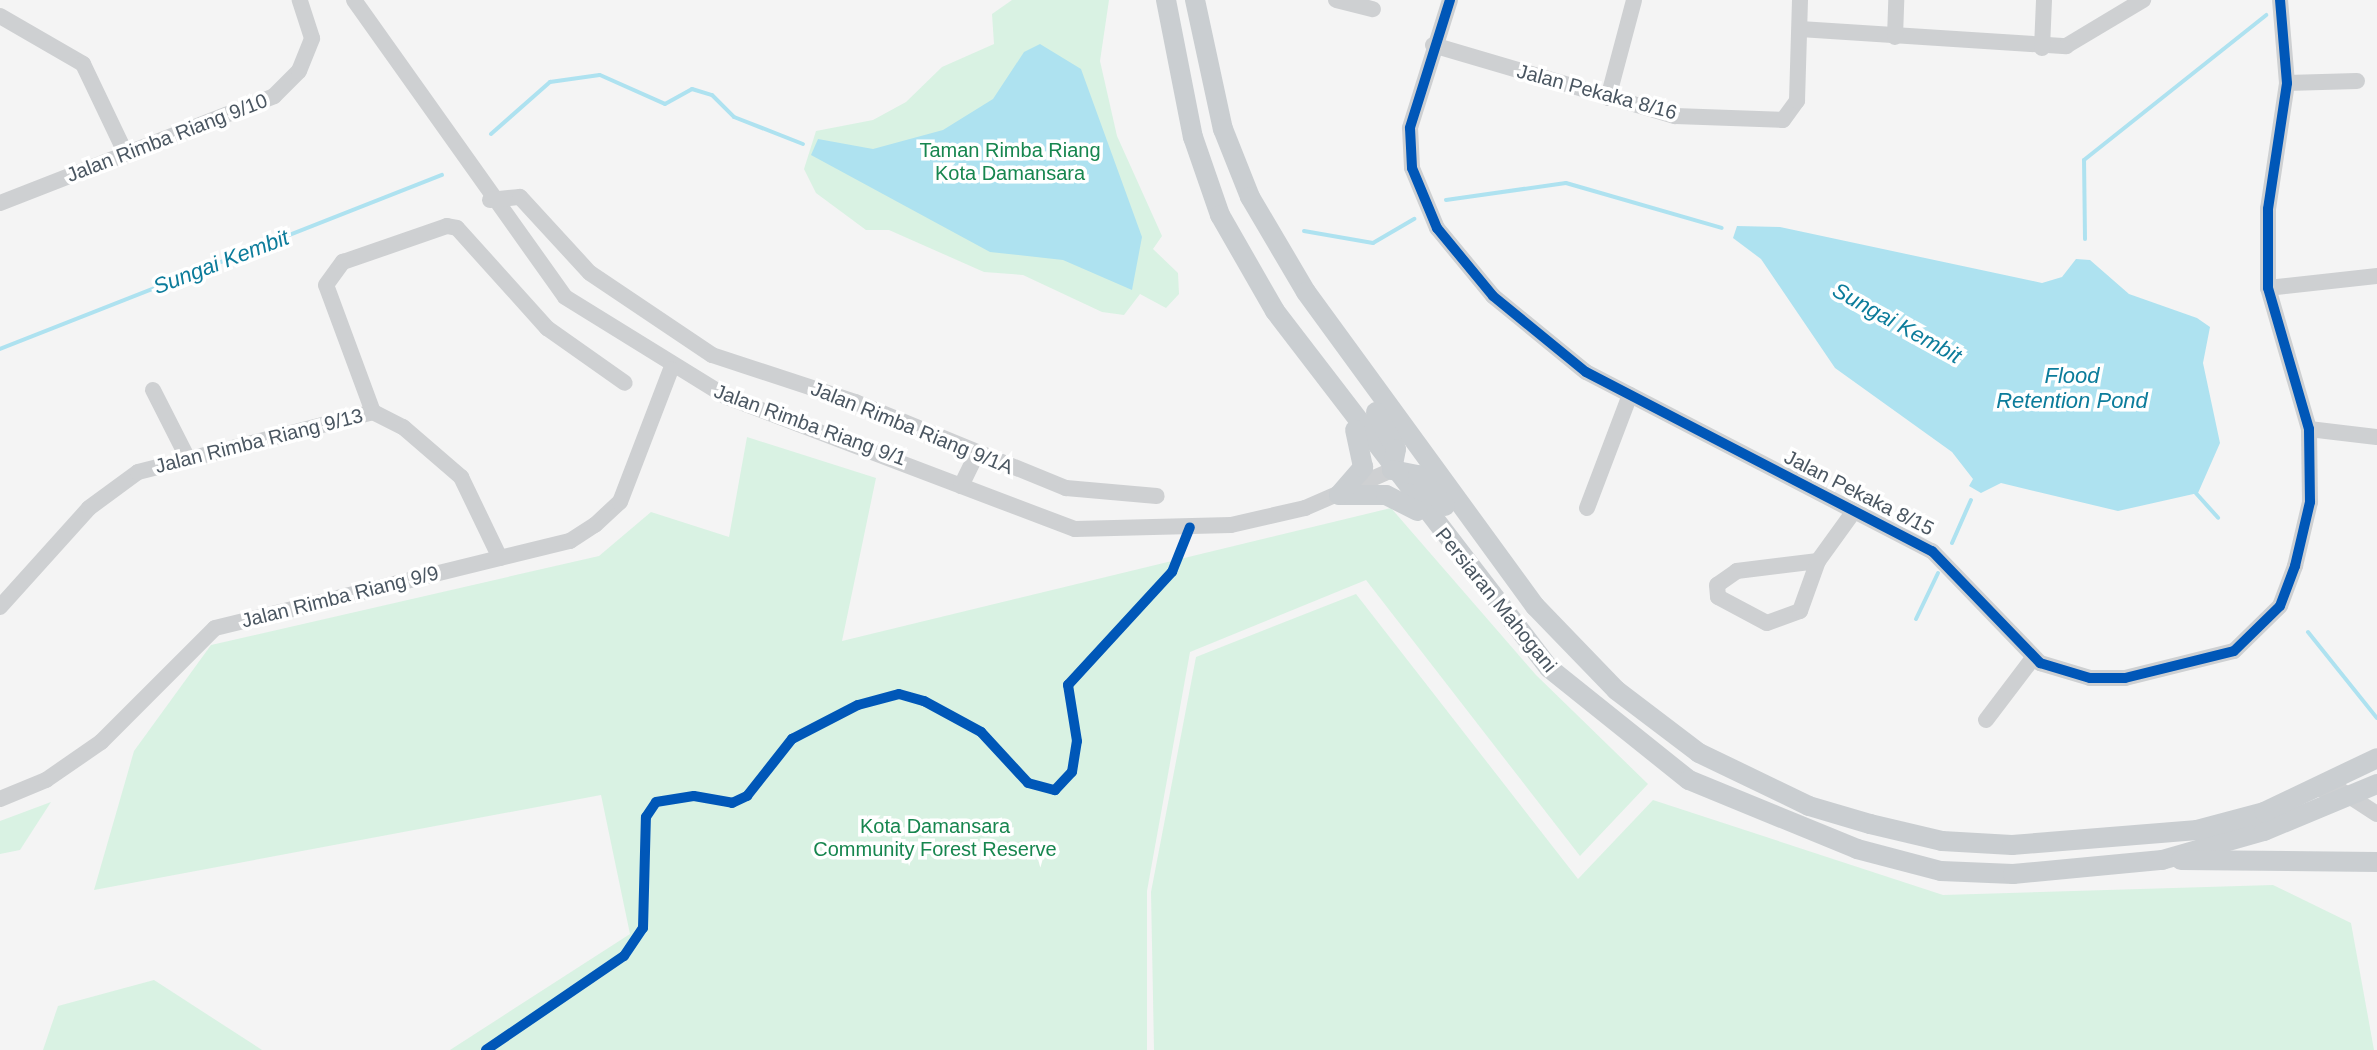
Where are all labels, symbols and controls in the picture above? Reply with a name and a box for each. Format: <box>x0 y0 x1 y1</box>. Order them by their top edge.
street label: Jalan Pekaka 8/16 <box>1514 59 1680 125</box>
street label: Jalan Rimba Riang 9/10 <box>63 89 271 187</box>
park label: Taman Rimba Riang Kota Damansara <box>919 138 1101 185</box>
water label: Sungai Kembit <box>149 224 293 300</box>
water label: Sungai Kembit <box>1828 277 1966 369</box>
water label: Flood Retention Pond <box>1996 362 2148 414</box>
street label: Jalan Rimba Riang 9/1A <box>808 376 1016 480</box>
street label: Jalan Rimba Riang 9/1 <box>711 379 909 471</box>
street label: Jalan Rimba Riang 9/13 <box>153 404 365 478</box>
street label: Jalan Pekaka 8/15 <box>1780 445 1938 541</box>
street label: Persiaran Mahogani <box>1430 523 1562 677</box>
street label: Jalan Rimba Riang 9/9 <box>239 561 441 633</box>
park label: Kota Damansara Community Forest Reserve <box>813 814 1057 861</box>

